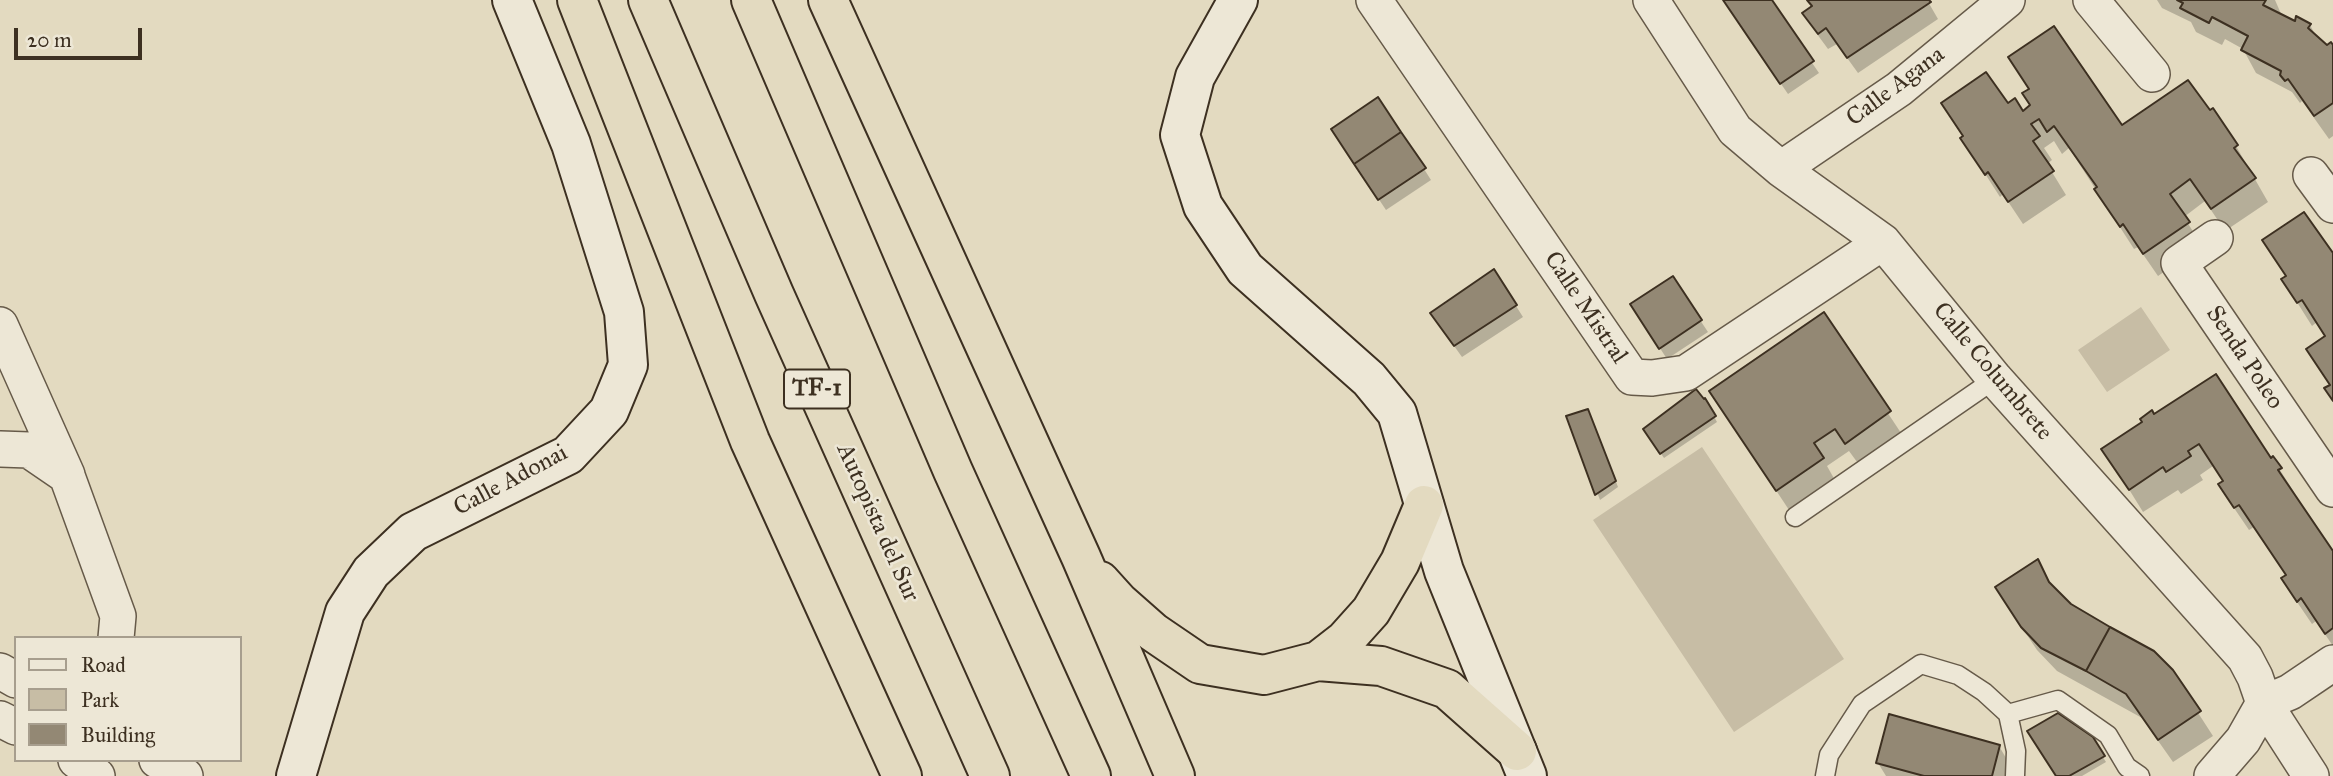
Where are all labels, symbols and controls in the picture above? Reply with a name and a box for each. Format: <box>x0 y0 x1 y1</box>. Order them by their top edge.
scale bar <box>18 14 145 58</box>
text: 20 m <box>27 27 72 53</box>
street label: Calle Agana <box>1841 41 1951 133</box>
street label: Calle Mistral <box>1537 247 1633 369</box>
street label: Calle Columbrete <box>1926 297 2058 447</box>
street label: Senda Poleo <box>2199 301 2289 415</box>
road number: TF-1 <box>784 370 850 408</box>
street label: Calle Adonai <box>449 439 573 523</box>
street label: Autopista del Sur <box>829 440 925 606</box>
legend <box>14 636 242 762</box>
text: Road <box>81 652 126 678</box>
text: Park <box>81 687 119 713</box>
text: Building <box>81 722 155 748</box>

